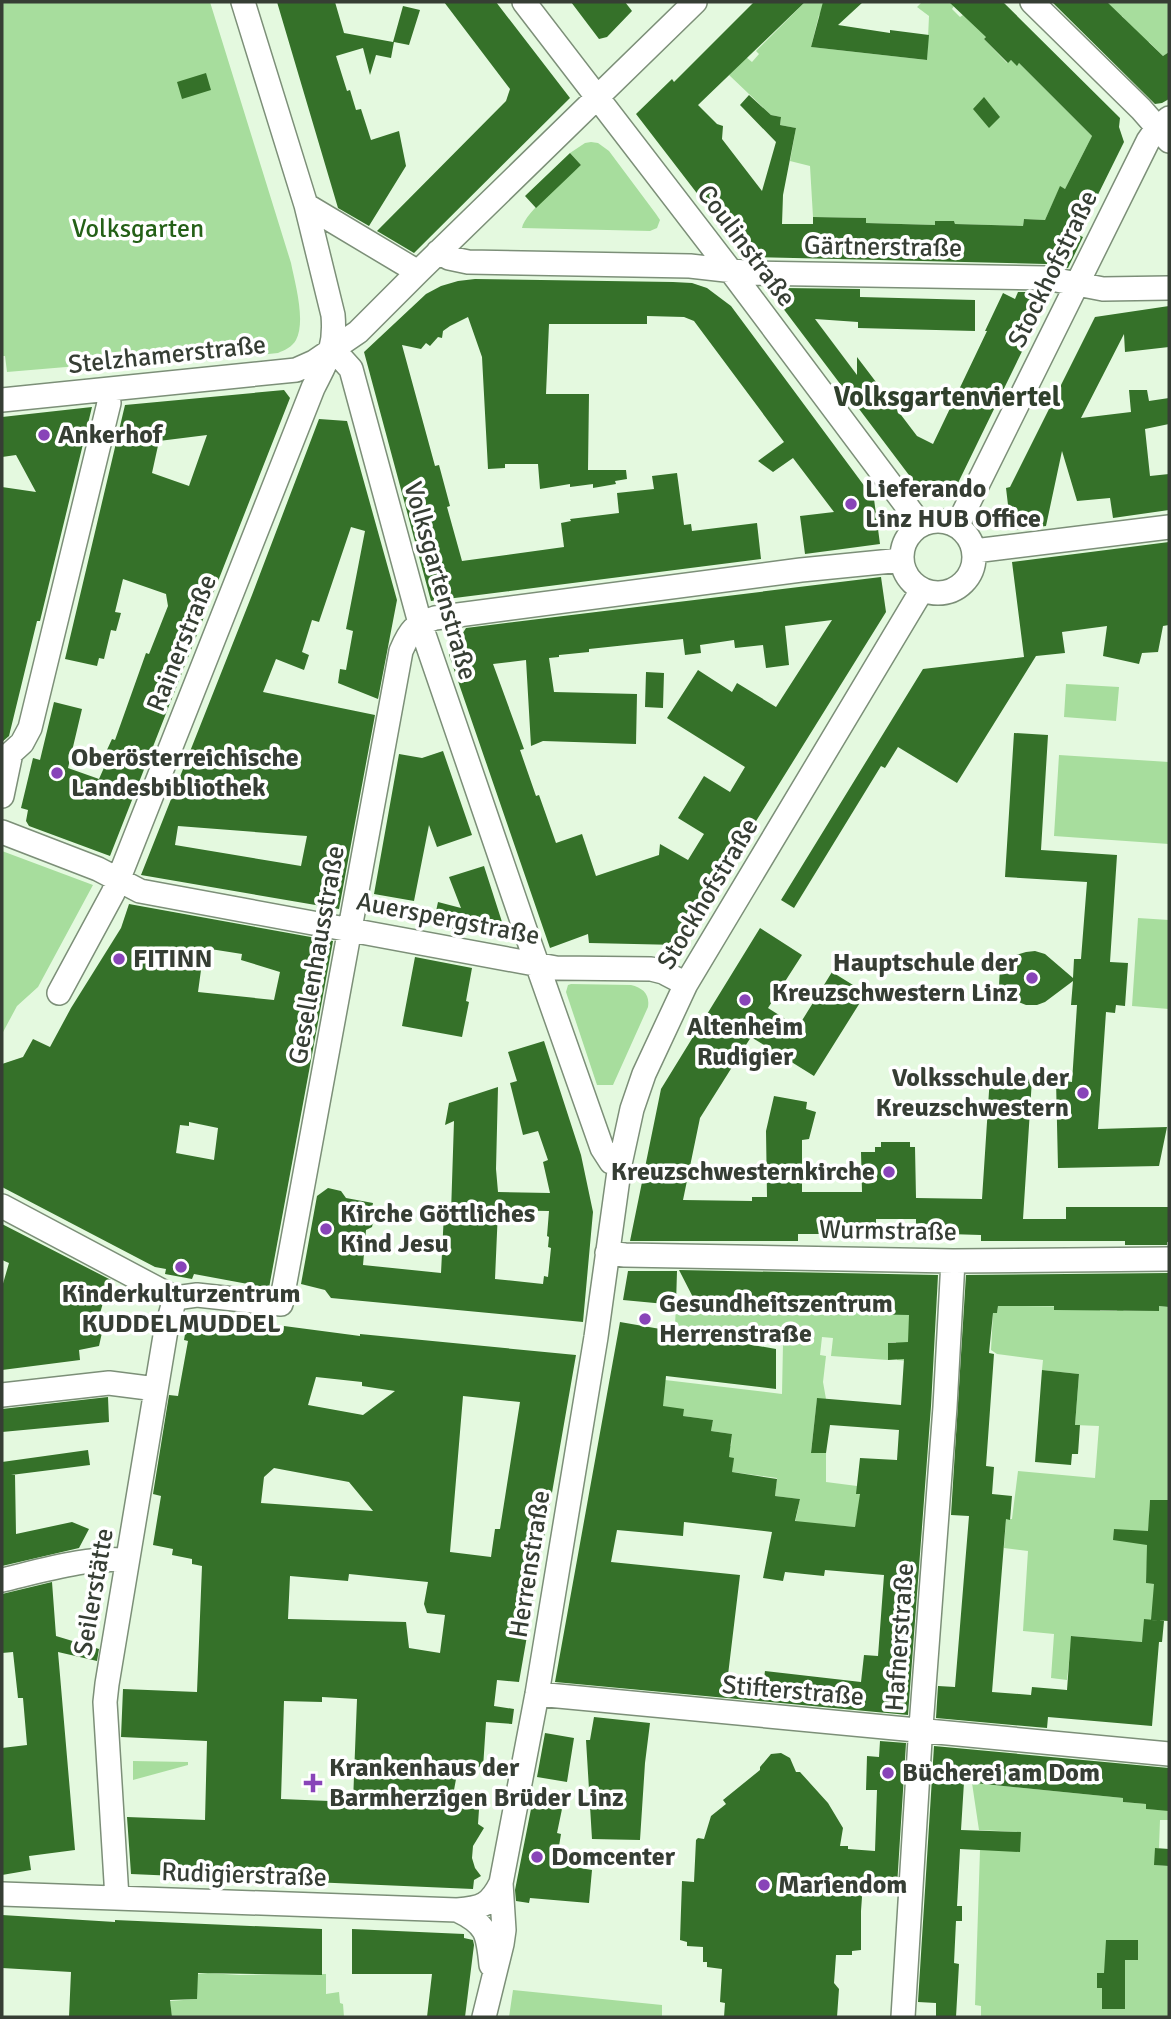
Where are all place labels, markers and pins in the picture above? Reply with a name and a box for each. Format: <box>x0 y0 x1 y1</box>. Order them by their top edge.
place label: Ankerhof <box>58 419 164 451</box>
marker: Ankerhof <box>36 427 52 443</box>
place label: Lieferando Linz HUB Office <box>865 473 1041 535</box>
marker: Lieferando Linz HUB Office <box>843 496 859 512</box>
place label: Oberösterreichische Landesbibliothek <box>71 742 299 804</box>
marker: Oberösterreichische Landesbibliothek <box>49 765 65 781</box>
place label: FITINN <box>133 943 213 975</box>
place label: Hauptschule der Kreuzschwestern Linz <box>772 947 1019 1009</box>
marker: FITINN <box>111 951 127 967</box>
marker: Hauptschule der Kreuzschwestern Linz <box>1024 970 1040 986</box>
marker: Altenheim Rudigier <box>737 992 753 1008</box>
place label: Altenheim Rudigier <box>687 1011 803 1073</box>
place label: Volksschule der Kreuzschwestern <box>875 1062 1070 1124</box>
marker: Volksschule der Kreuzschwestern <box>1075 1085 1091 1101</box>
place label: Kreuzschwesternkirche <box>611 1156 875 1188</box>
marker: Kreuzschwesternkirche <box>881 1164 897 1180</box>
place label: Kirche Göttliches Kind Jesu <box>340 1198 535 1260</box>
marker: Kirche Göttliches Kind Jesu <box>318 1221 334 1237</box>
marker: Kinderkulturzentrum KUDDELMUDDEL <box>173 1259 189 1275</box>
place label: Kinderkulturzentrum KUDDELMUDDEL <box>61 1278 301 1340</box>
place label: Gesundheitszentrum Herrenstraße <box>659 1288 893 1350</box>
marker: Gesundheitszentrum Herrenstraße <box>637 1311 653 1327</box>
place label: Krankenhaus der Barmherzigen Brüder Linz <box>329 1752 624 1814</box>
place label: Bücherei am Dom <box>902 1757 1100 1789</box>
marker: Bücherei am Dom <box>880 1765 896 1781</box>
marker: Krankenhaus der Barmherzigen Brüder Linz <box>303 1773 323 1793</box>
place label: Domcenter <box>551 1841 676 1873</box>
marker: Domcenter <box>529 1849 545 1865</box>
place label: Mariendom <box>778 1869 907 1901</box>
marker: Mariendom <box>756 1877 772 1893</box>

